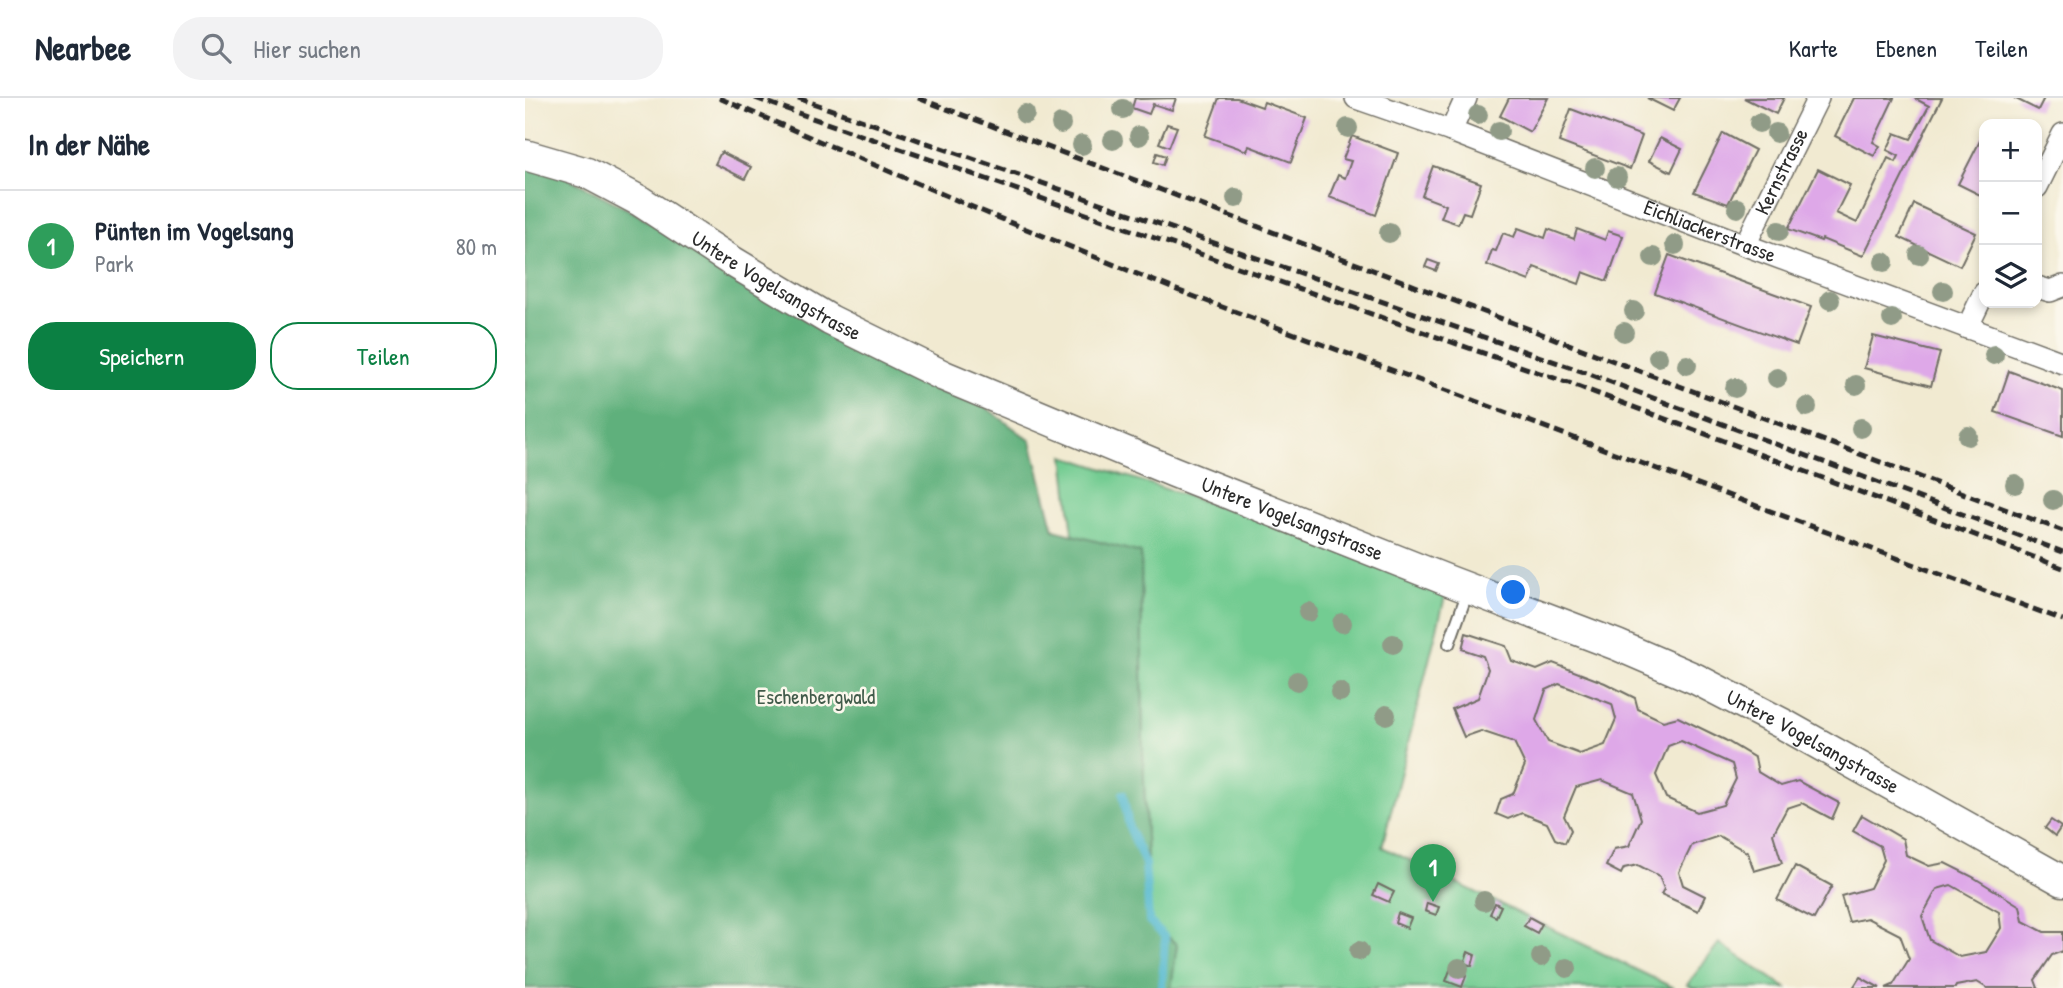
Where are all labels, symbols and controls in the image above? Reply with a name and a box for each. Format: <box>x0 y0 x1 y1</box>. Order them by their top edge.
search box <box>173 17 663 80</box>
text: Nearbee <box>35 26 131 70</box>
icon: search <box>197 29 235 67</box>
text: Hier suchen <box>253 31 361 66</box>
text: Karte <box>1789 32 1838 64</box>
text: Ebenen <box>1876 32 1937 64</box>
text: Teilen <box>1975 32 2028 64</box>
map controls <box>1979 119 2042 308</box>
button: + <box>1979 119 2042 182</box>
street label: Kernstrasse <box>1747 123 1815 219</box>
text: In der Nähe <box>28 124 150 164</box>
button: − <box>1979 182 2042 245</box>
street label: Eichliackerstrasse <box>1640 192 1780 269</box>
text: Pünten im Vogelsang <box>95 213 294 248</box>
street label: Untere Vogelsangstrasse <box>686 224 866 347</box>
text: 1 <box>47 231 55 262</box>
text: 80 m <box>456 231 497 262</box>
button: layers <box>1979 245 2042 308</box>
text: Park <box>95 248 133 279</box>
button: Speichern <box>28 322 256 390</box>
button: Teilen <box>270 322 497 390</box>
street label: Untere Vogelsangstrasse <box>1197 469 1387 567</box>
your location <box>1496 575 1530 609</box>
park label: Eschenbergwald <box>757 682 875 711</box>
street label: Untere Vogelsangstrasse <box>1722 682 1905 800</box>
pin: 1 <box>1410 844 1456 902</box>

